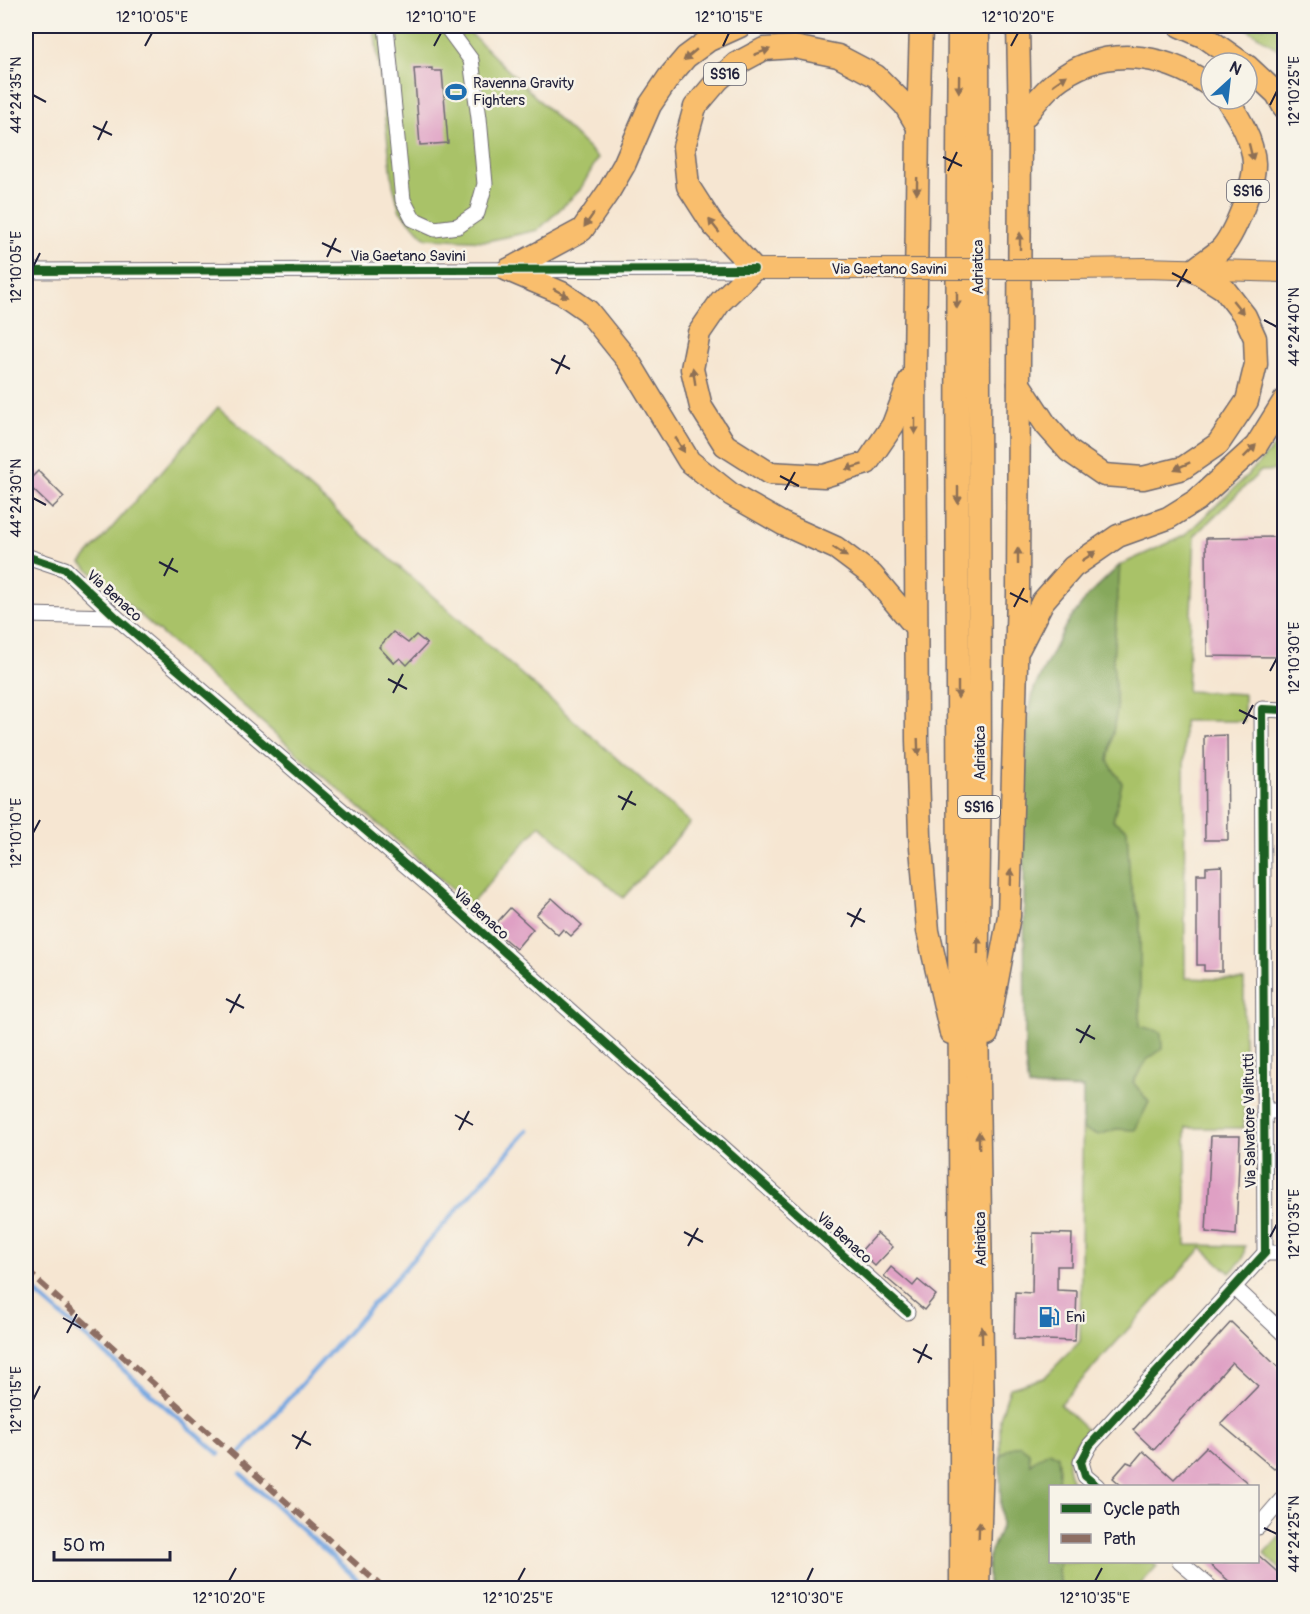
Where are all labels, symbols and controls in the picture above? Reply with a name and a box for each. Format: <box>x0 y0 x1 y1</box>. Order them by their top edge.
text: 12°10'05"E <box>116 8 188 27</box>
text: 12°10'10"E <box>406 8 476 27</box>
text: 12°10'15"E <box>695 8 763 27</box>
text: 12°10'20"E <box>982 8 1054 27</box>
one-way arrow <box>753 47 771 57</box>
one-way arrow <box>682 48 698 61</box>
north arrow <box>1199 51 1259 111</box>
text: 12°10'25"E <box>1285 56 1304 126</box>
text: 44°24'35"N <box>7 57 26 133</box>
text: N <box>1226 57 1245 80</box>
road number: SS16 <box>704 63 746 85</box>
place label: Ravenna Gravity Fighters <box>473 74 574 110</box>
one-way arrow <box>954 74 964 93</box>
one-way arrow <box>1051 74 1067 86</box>
sports icon: Ravenna Gravity Fighters <box>444 80 468 104</box>
one-way arrow <box>1247 143 1257 161</box>
one-way arrow <box>912 176 922 195</box>
road number: SS16 <box>1227 180 1269 202</box>
one-way arrow <box>583 211 595 227</box>
one-way arrow <box>709 218 721 233</box>
text: 12°10'05"E <box>7 231 26 303</box>
one-way arrow <box>1015 232 1025 251</box>
street label: Adriatica <box>969 240 988 294</box>
street label: Via Gaetano Savini <box>350 247 466 266</box>
street label: Via Gaetano Savini <box>831 260 947 279</box>
text: 44°24'40"N <box>1285 287 1304 367</box>
one-way arrow <box>553 288 570 298</box>
one-way arrow <box>952 290 962 309</box>
one-way arrow <box>1232 299 1244 314</box>
one-way arrow <box>689 366 698 385</box>
one-way arrow <box>910 416 920 435</box>
one-way arrow <box>674 437 685 453</box>
one-way arrow <box>1243 444 1258 458</box>
text: 44°24'30"N <box>7 459 26 537</box>
one-way arrow <box>1173 462 1190 471</box>
one-way arrow <box>845 463 863 472</box>
one-way arrow <box>953 485 963 504</box>
one-way arrow <box>831 546 848 557</box>
one-way arrow <box>1014 546 1023 565</box>
one-way arrow <box>1080 550 1096 562</box>
street label: Via Benaco <box>82 566 146 626</box>
text: 12°10'30"E <box>1285 622 1304 694</box>
one-way arrow <box>953 680 963 699</box>
street label: Adriatica <box>971 726 990 780</box>
one-way arrow <box>913 737 922 756</box>
road number: SS16 <box>958 796 1000 818</box>
text: 12°10'10"E <box>7 798 26 868</box>
one-way arrow <box>1006 867 1015 886</box>
street label: Via Benaco <box>449 884 513 944</box>
one-way arrow <box>973 936 982 955</box>
street label: Via Salvatore Valitutti <box>1239 1053 1261 1189</box>
one-way arrow <box>975 1131 984 1150</box>
text: 12°10'35"E <box>1285 1189 1304 1259</box>
street label: Via Benaco <box>812 1208 876 1268</box>
street label: Adriatica <box>971 1211 991 1267</box>
fuel station icon: Eni <box>1037 1305 1061 1329</box>
place label: Eni <box>1066 1308 1085 1327</box>
one-way arrow <box>977 1326 987 1345</box>
text: 12°10'15"E <box>7 1366 26 1434</box>
legend <box>1049 1485 1259 1563</box>
text: 44°24'25"N <box>1285 1496 1304 1572</box>
text: Cycle path <box>1103 1498 1180 1521</box>
one-way arrow <box>974 1521 984 1540</box>
scale bar <box>54 1524 170 1562</box>
text: Path <box>1103 1528 1136 1551</box>
text: 50 m <box>63 1534 105 1557</box>
text: 12°10'20"E <box>193 1589 265 1608</box>
text: 12°10'25"E <box>483 1589 553 1608</box>
text: 12°10'30"E <box>771 1589 843 1608</box>
text: 12°10'35"E <box>1060 1589 1130 1608</box>

